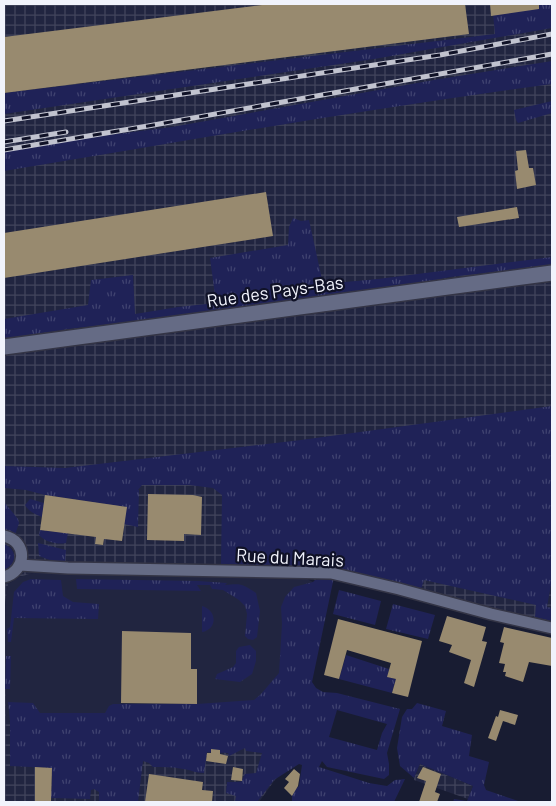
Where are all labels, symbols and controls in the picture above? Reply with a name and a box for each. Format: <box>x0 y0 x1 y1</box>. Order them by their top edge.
street label: Rue des Pays-Bas <box>205 271 345 311</box>
street label: Rue du Marais <box>236 543 344 571</box>

